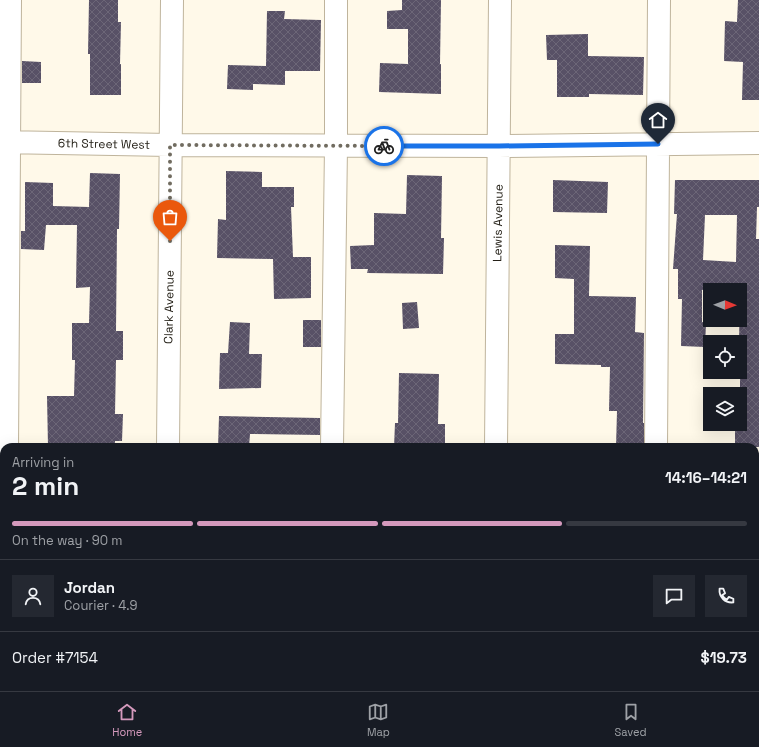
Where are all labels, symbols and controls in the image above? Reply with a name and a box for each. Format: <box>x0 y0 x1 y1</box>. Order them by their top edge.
pin <box>641 103 675 144</box>
icon: home <box>647 109 669 131</box>
courier <box>364 126 404 166</box>
street label: 6th Street West <box>58 135 150 153</box>
icon: bike <box>373 135 395 157</box>
street label: Lewis Avenue <box>489 184 507 262</box>
pin <box>153 200 187 241</box>
icon: bag <box>159 206 181 228</box>
street label: Clark Avenue <box>160 270 178 344</box>
north arrow <box>703 283 747 327</box>
map controls <box>703 283 747 431</box>
button: locate <box>703 335 747 379</box>
button: layers <box>703 387 747 431</box>
text: Arriving in <box>12 454 74 471</box>
text: 14:16–14:21 <box>665 468 747 487</box>
text: 2 min <box>12 469 79 503</box>
text: On the way · 90 m <box>12 532 123 549</box>
button: person <box>12 575 54 617</box>
button: chat <box>653 575 695 617</box>
button: phone <box>705 575 747 617</box>
text: Jordan <box>64 578 115 597</box>
text: Courier · 4.9 <box>64 597 138 614</box>
text: Order #7154 <box>12 648 98 667</box>
text: $19.73 <box>701 648 747 667</box>
tab: Home <box>112 701 142 739</box>
tab: Map <box>367 701 390 739</box>
tab: Saved <box>615 701 647 739</box>

